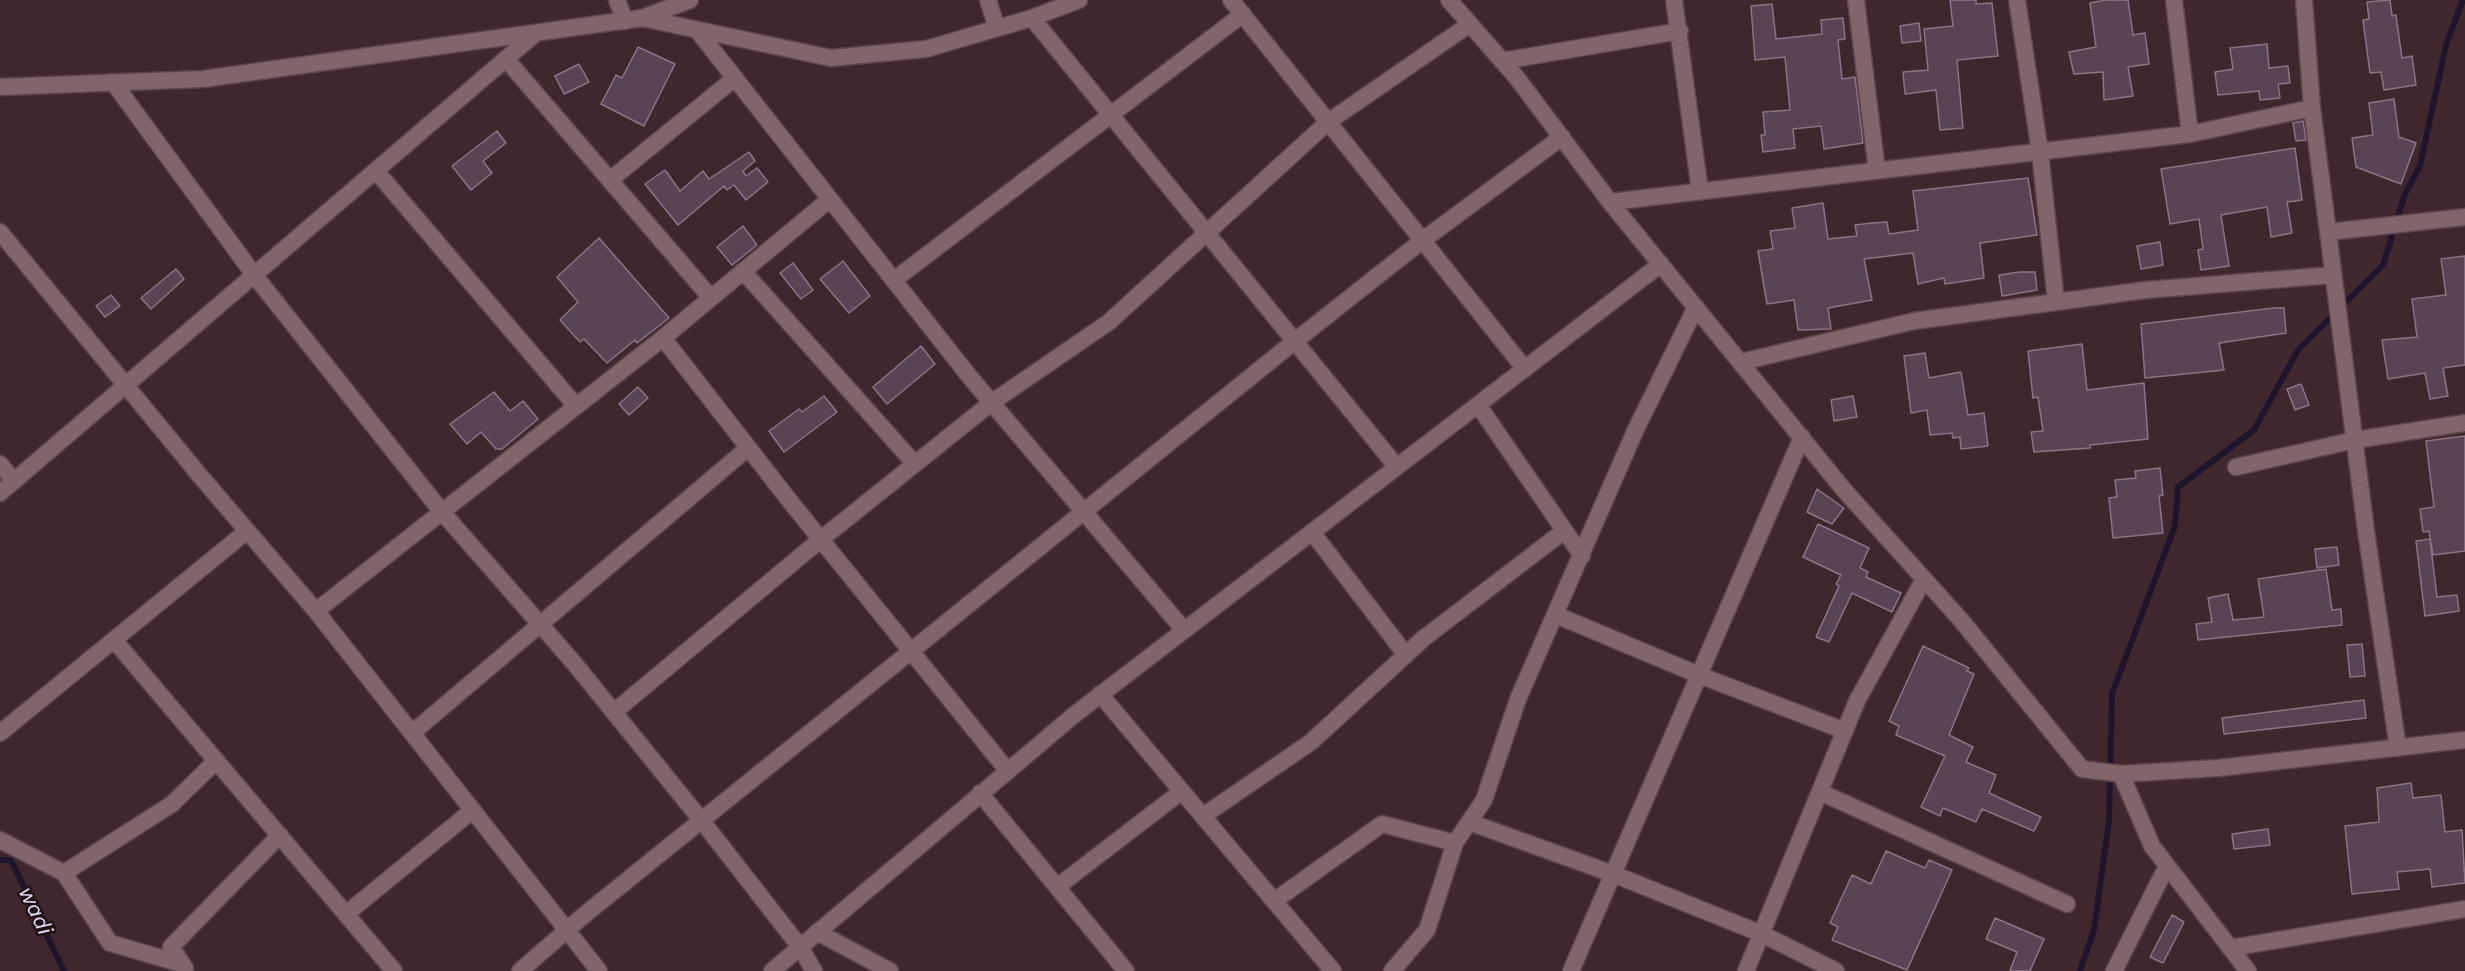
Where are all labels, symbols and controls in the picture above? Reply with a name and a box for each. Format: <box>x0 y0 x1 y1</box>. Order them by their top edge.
water label: wadi <box>12 883 58 939</box>

